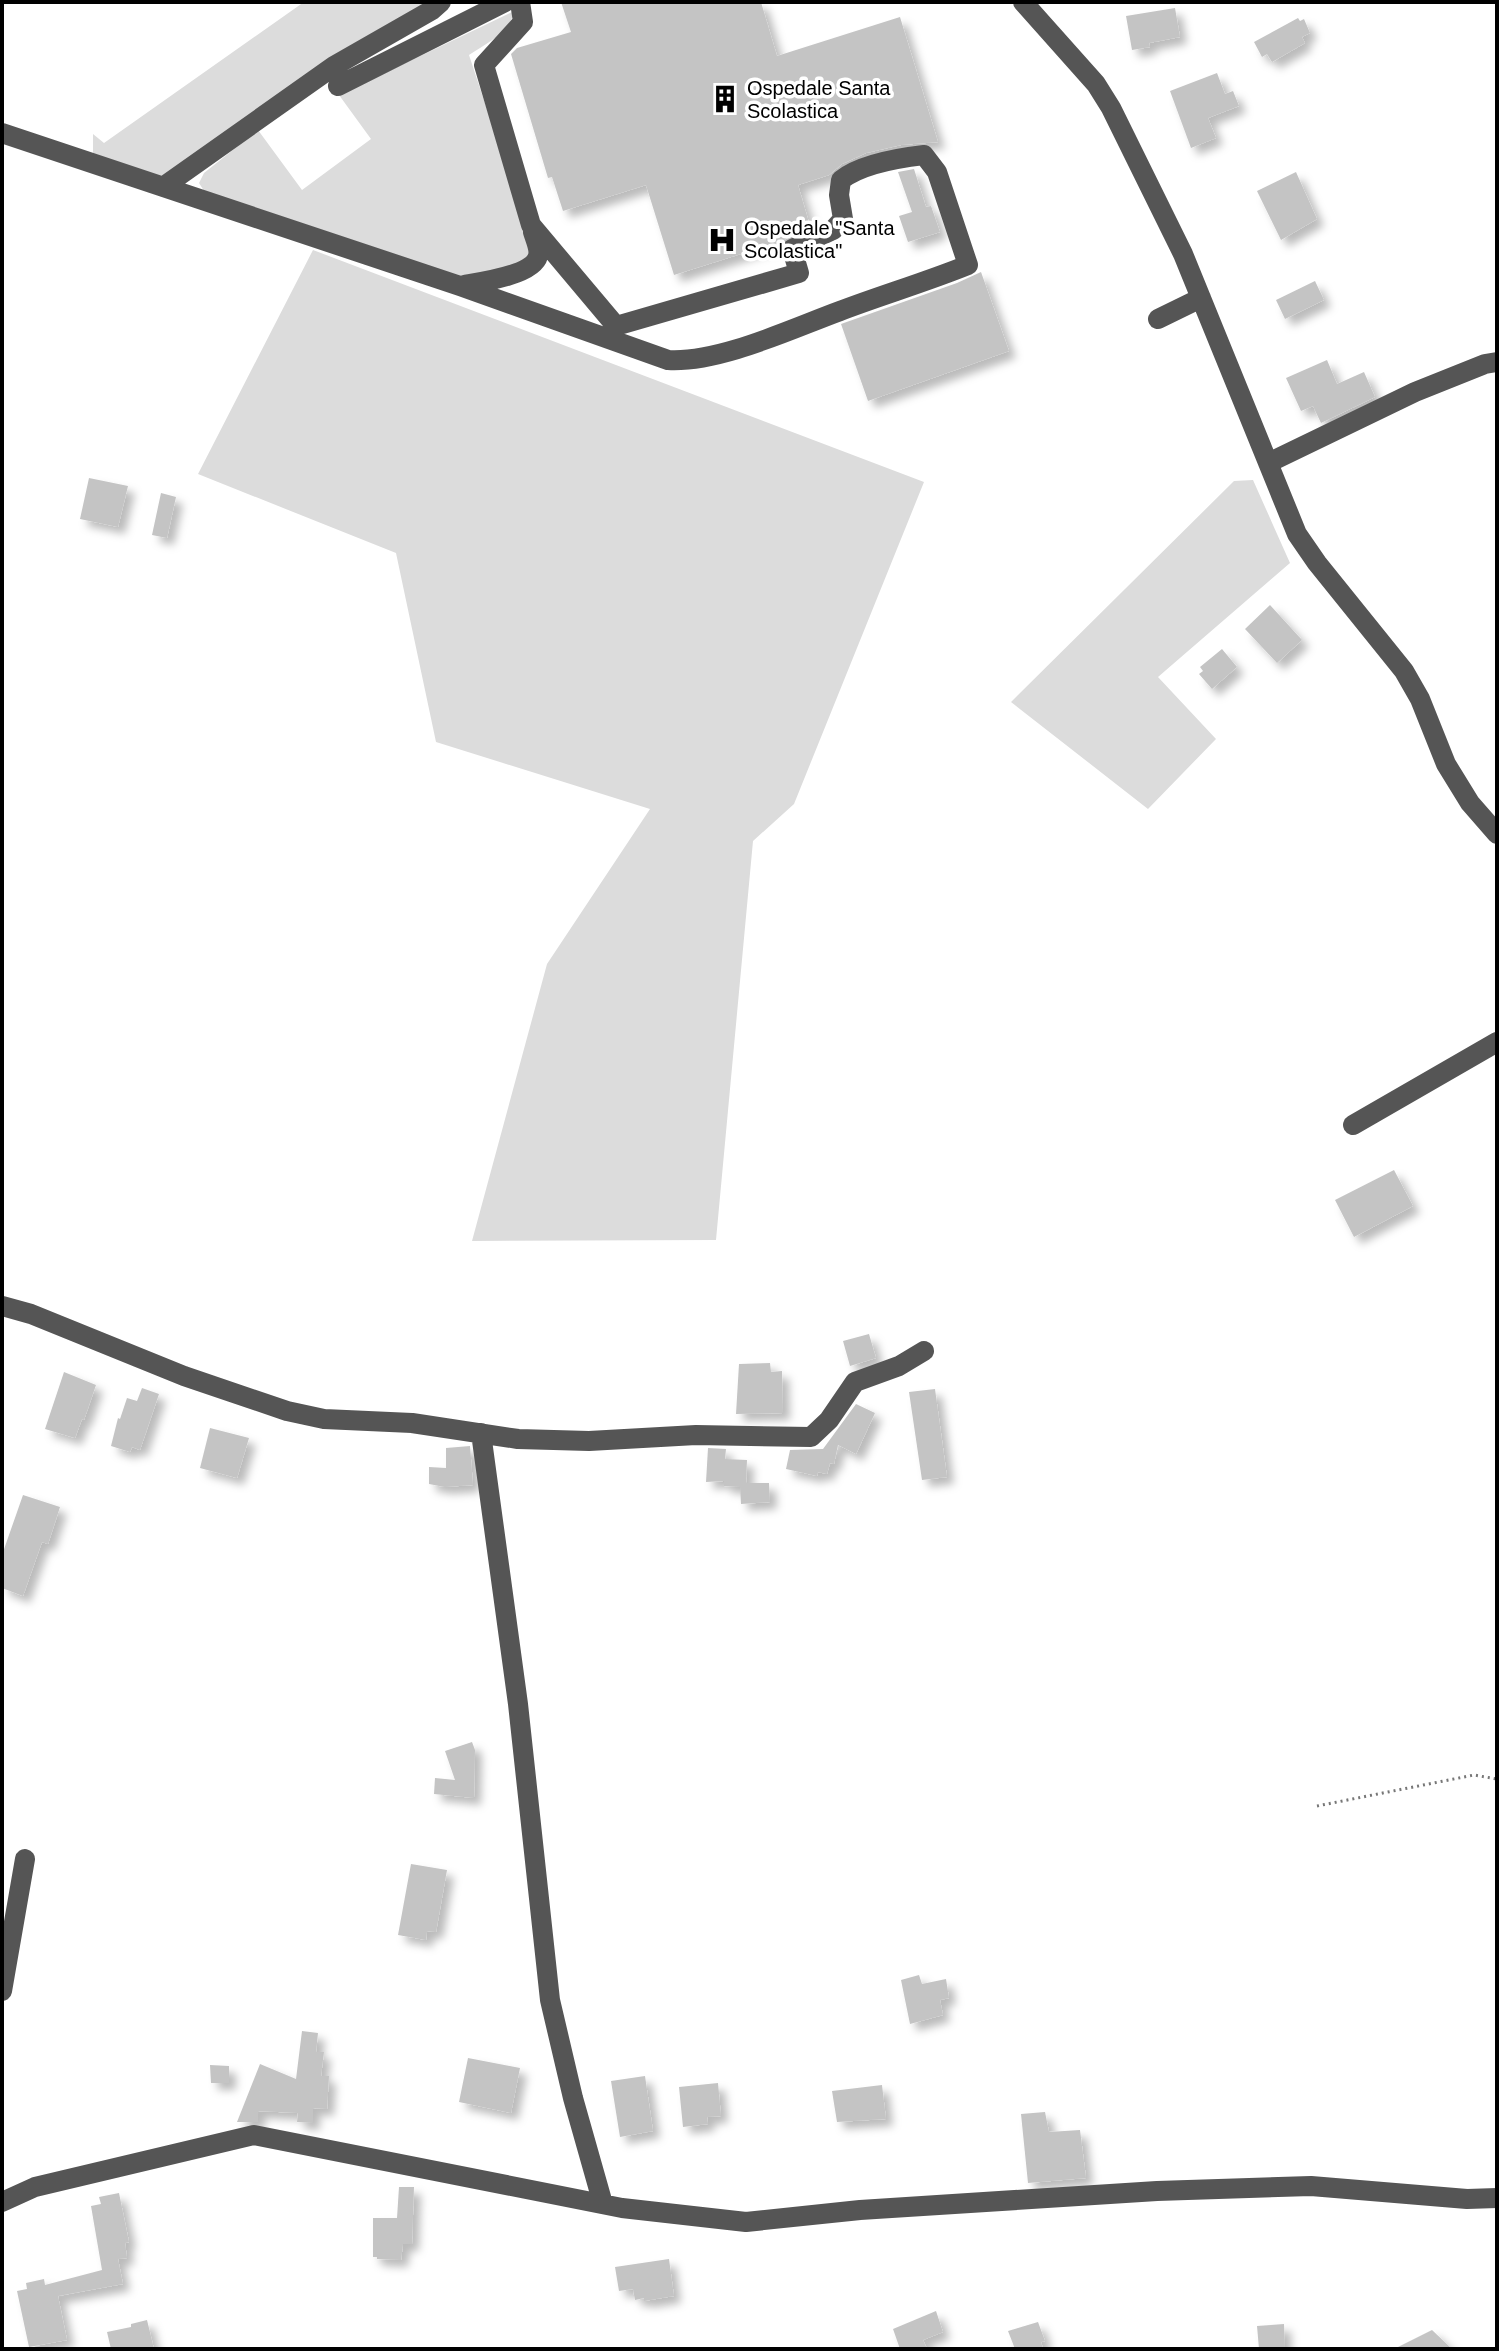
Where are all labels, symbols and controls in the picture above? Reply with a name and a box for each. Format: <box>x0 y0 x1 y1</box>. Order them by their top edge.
place label: Ospedale Santa Scolastica <box>747 77 891 122</box>
building icon: Ospedale Santa Scolastica <box>710 84 740 114</box>
place label: Ospedale "Santa Scolastica" <box>744 217 895 262</box>
hospital icon: Ospedale "Santa Scolastica" <box>707 225 737 255</box>

